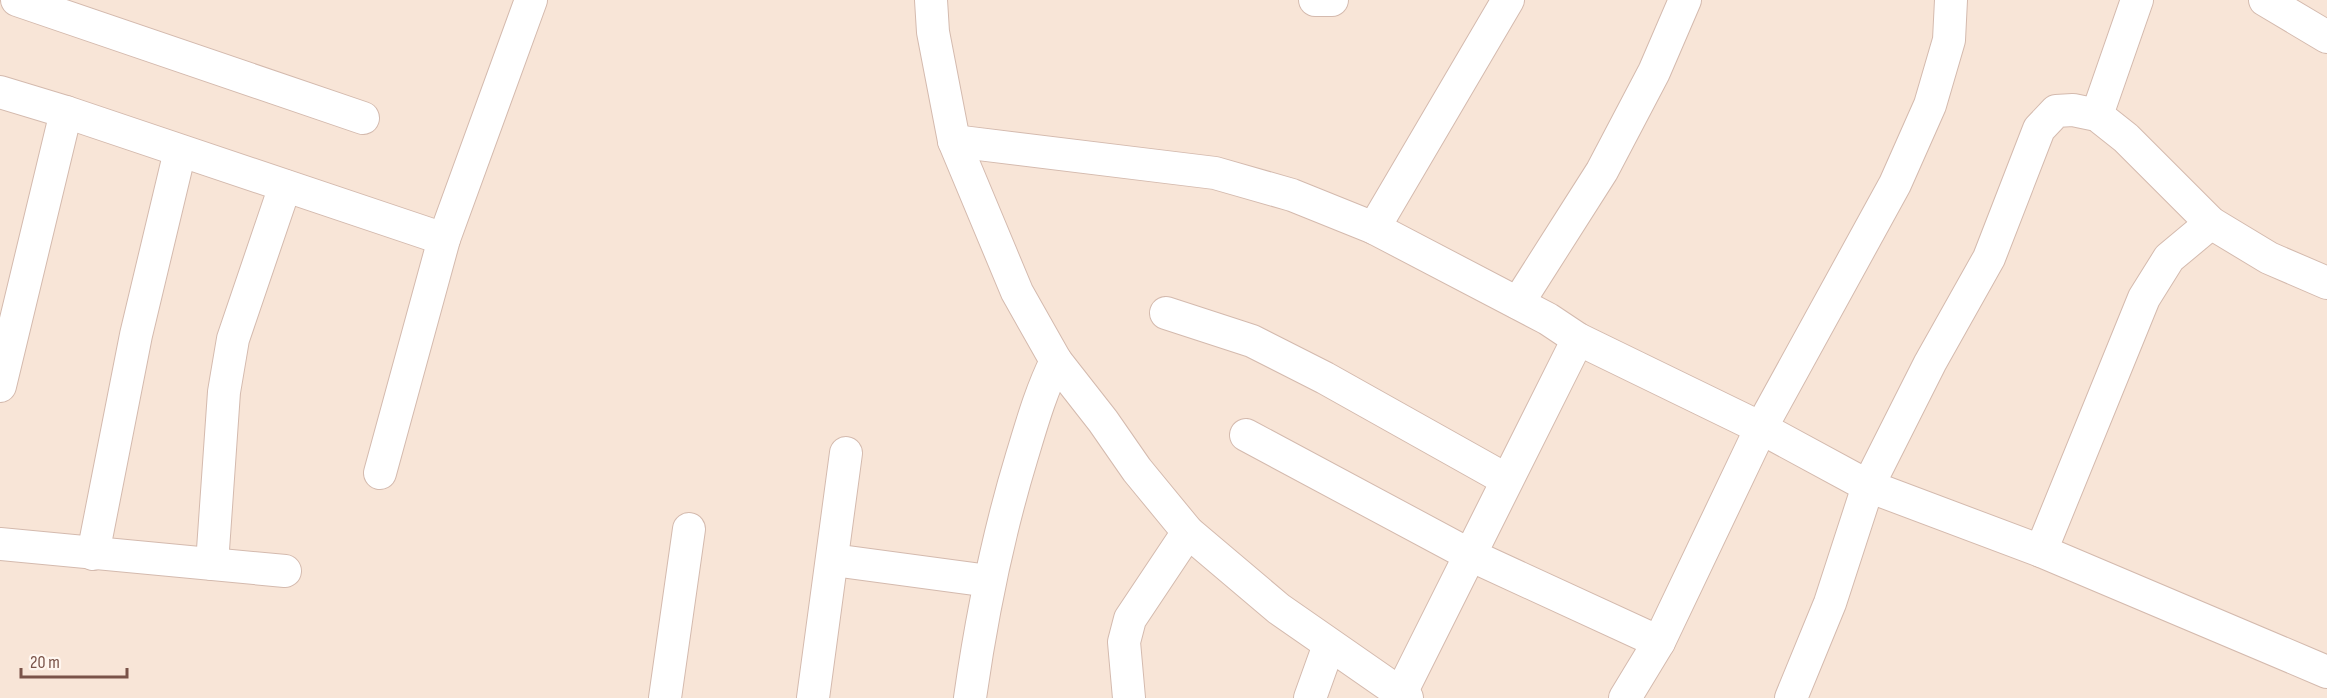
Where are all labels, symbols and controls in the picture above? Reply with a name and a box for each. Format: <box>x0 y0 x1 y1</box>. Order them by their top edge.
scale bar <box>21 641 128 679</box>
text: 20 m <box>30 652 60 673</box>

